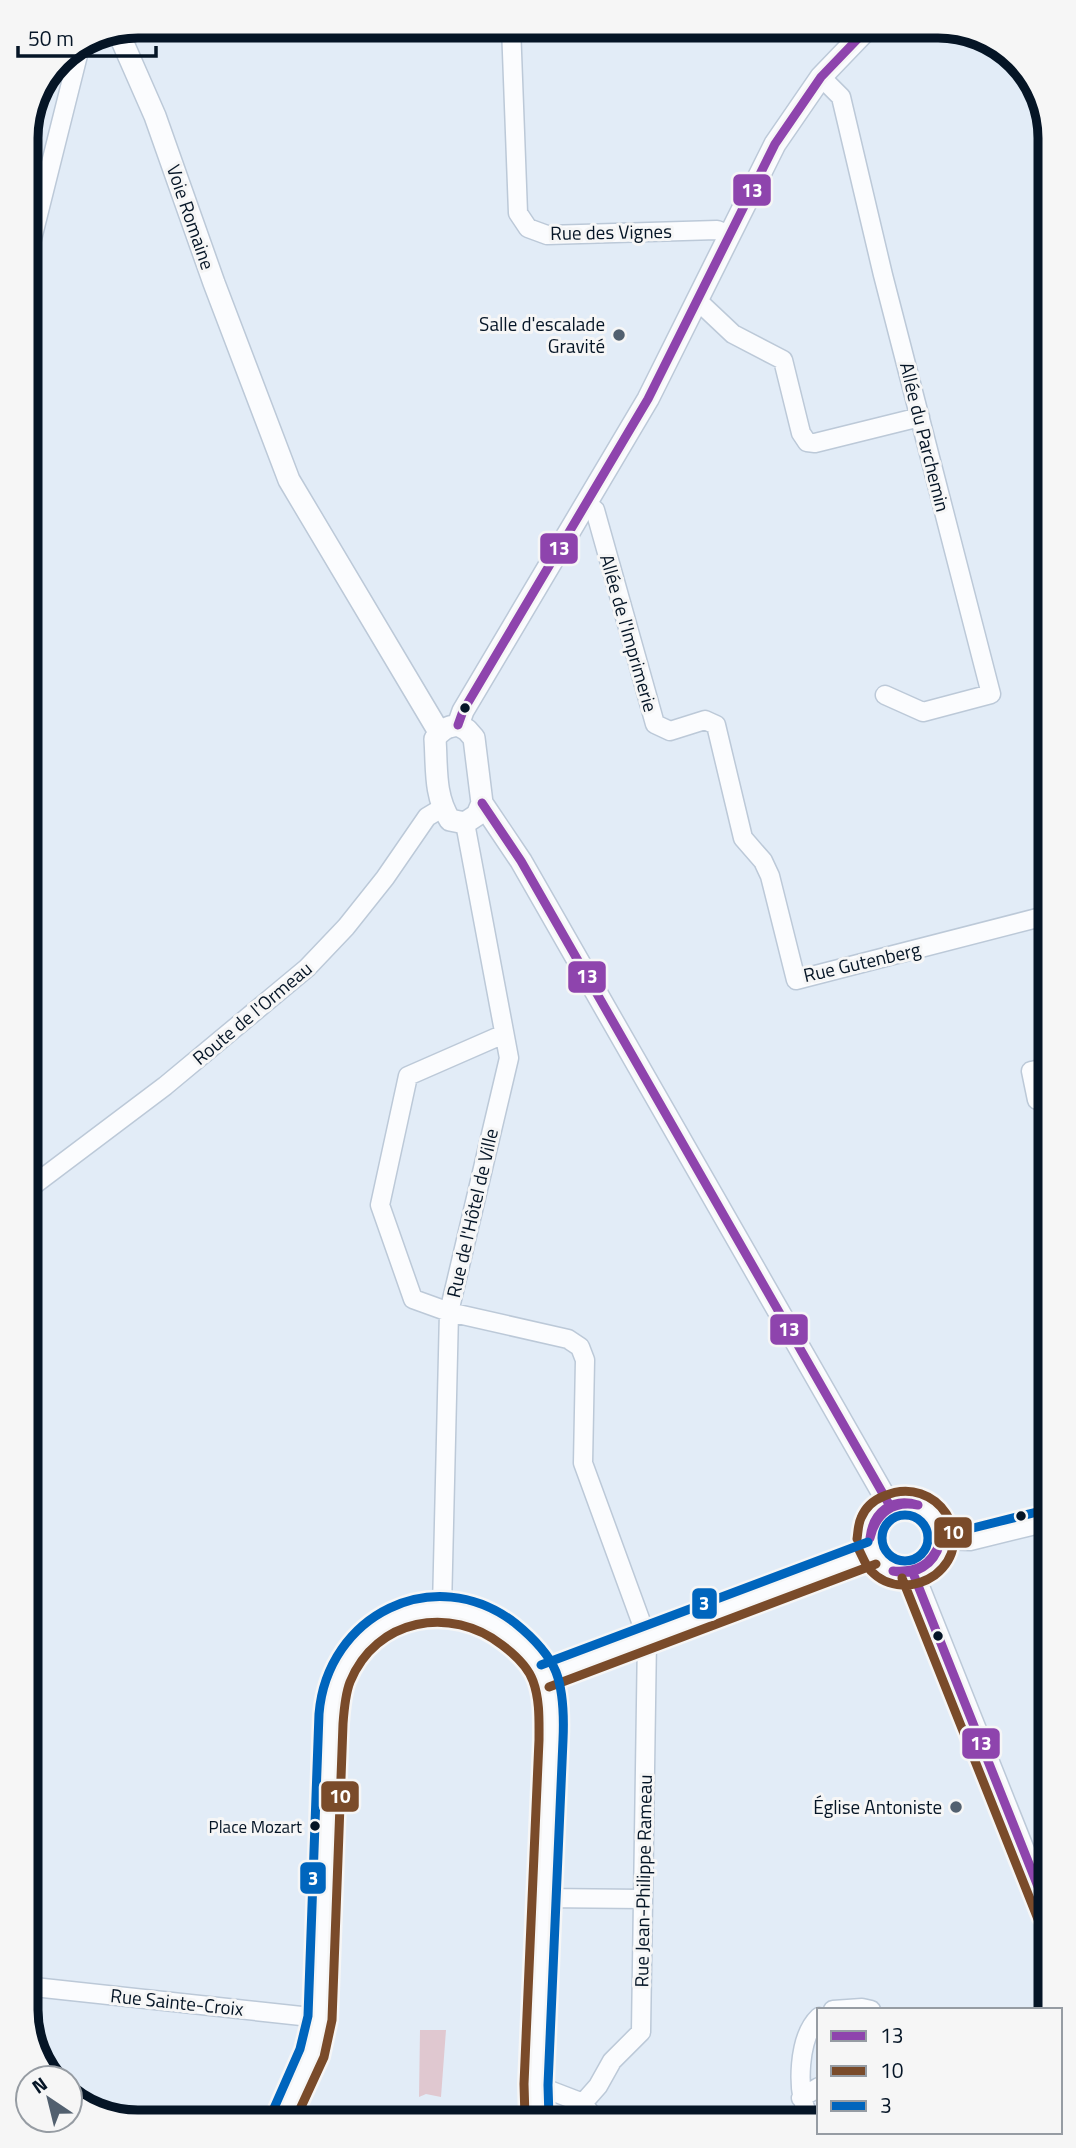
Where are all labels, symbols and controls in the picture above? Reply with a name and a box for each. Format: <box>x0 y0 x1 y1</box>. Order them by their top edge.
scale bar <box>18 14 156 58</box>
text: 50 m <box>28 22 74 54</box>
street label: Voie Romaine <box>160 160 223 273</box>
line badge: 13 <box>732 173 772 207</box>
text: 13 <box>741 175 763 204</box>
street label: Rue des Vignes <box>550 216 672 247</box>
place label: Salle d'escalade Gravité <box>479 309 605 360</box>
marker: Salle d'escalade Gravité <box>611 327 627 343</box>
street label: Allée du Parchemin <box>893 359 958 515</box>
line badge: 13 <box>539 532 579 565</box>
text: 13 <box>548 533 570 562</box>
street label: Allée de l'Imprimerie <box>593 551 666 715</box>
unlabelled marker <box>458 701 472 715</box>
street label: Rue Gutenberg <box>800 934 924 989</box>
street label: Route de l'Ormeau <box>185 954 318 1071</box>
line badge: 13 <box>567 960 607 994</box>
text: 13 <box>576 961 598 990</box>
street label: Rue de l'Hôtel de Ville <box>438 1126 505 1300</box>
line badge: 13 <box>769 1313 809 1346</box>
text: 13 <box>778 1314 800 1343</box>
unlabelled marker <box>1014 1509 1028 1523</box>
line badge: 10 <box>933 1516 973 1549</box>
text: 10 <box>942 1517 964 1546</box>
line badge: 3 <box>691 1587 718 1620</box>
text: 3 <box>699 1588 709 1617</box>
unlabelled marker <box>931 1629 945 1643</box>
line badge: 13 <box>961 1727 1001 1760</box>
text: 13 <box>970 1728 992 1757</box>
street label: Rue Jean-Philippe Rameau <box>626 1774 659 1988</box>
line badge: 10 <box>320 1780 360 1813</box>
text: 10 <box>329 1781 351 1810</box>
place label: Église Antoniste <box>813 1792 942 1821</box>
marker: Église Antoniste <box>948 1799 964 1815</box>
place label: Place Mozart <box>209 1814 302 1840</box>
marker: Place Mozart <box>308 1819 322 1833</box>
line badge: 3 <box>299 1861 327 1895</box>
text: 3 <box>308 1863 318 1892</box>
street label: Rue Sainte-Croix <box>109 1980 245 2023</box>
legend <box>817 2008 1062 2134</box>
text: 13 <box>880 2019 904 2051</box>
text: 10 <box>880 2054 904 2086</box>
north arrow <box>14 2064 84 2134</box>
text: N <box>25 2069 53 2100</box>
text: 3 <box>880 2089 892 2121</box>

